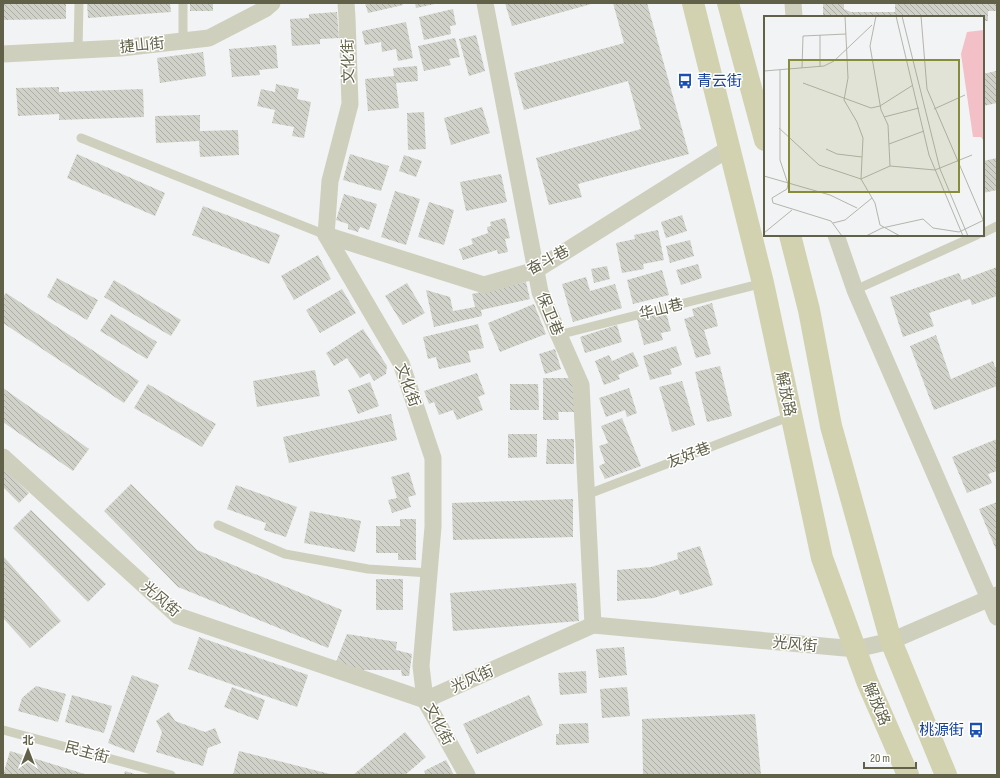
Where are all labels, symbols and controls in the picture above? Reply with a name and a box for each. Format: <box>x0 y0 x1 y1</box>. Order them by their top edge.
inset map <box>764 16 984 236</box>
street label: 捷山街 <box>119 34 165 57</box>
street label: 文化街 <box>339 38 358 84</box>
bus stop icon: 青云街 <box>676 72 694 90</box>
place label: 青云街 <box>697 72 742 91</box>
street label: 奋斗巷 <box>524 241 573 279</box>
street label: 保卫巷 <box>532 290 567 339</box>
street label: 华山巷 <box>637 295 685 324</box>
street label: 文化街 <box>391 361 424 410</box>
street label: 解放路 <box>772 370 799 418</box>
street label: 友好巷 <box>665 439 714 472</box>
street label: 光风街 <box>137 578 184 621</box>
street label: 光风街 <box>772 633 818 656</box>
street label: 光风街 <box>448 662 497 697</box>
street label: 解放路 <box>859 680 894 729</box>
street label: 文化街 <box>420 700 458 749</box>
place label: 桃源街 <box>919 721 964 740</box>
bus stop icon: 桃源街 <box>967 721 985 739</box>
north arrow <box>8 730 48 770</box>
text: 北 <box>23 734 34 747</box>
street label: 民主街 <box>63 737 111 767</box>
scale bar <box>864 744 916 770</box>
text: 20 m <box>870 751 890 766</box>

